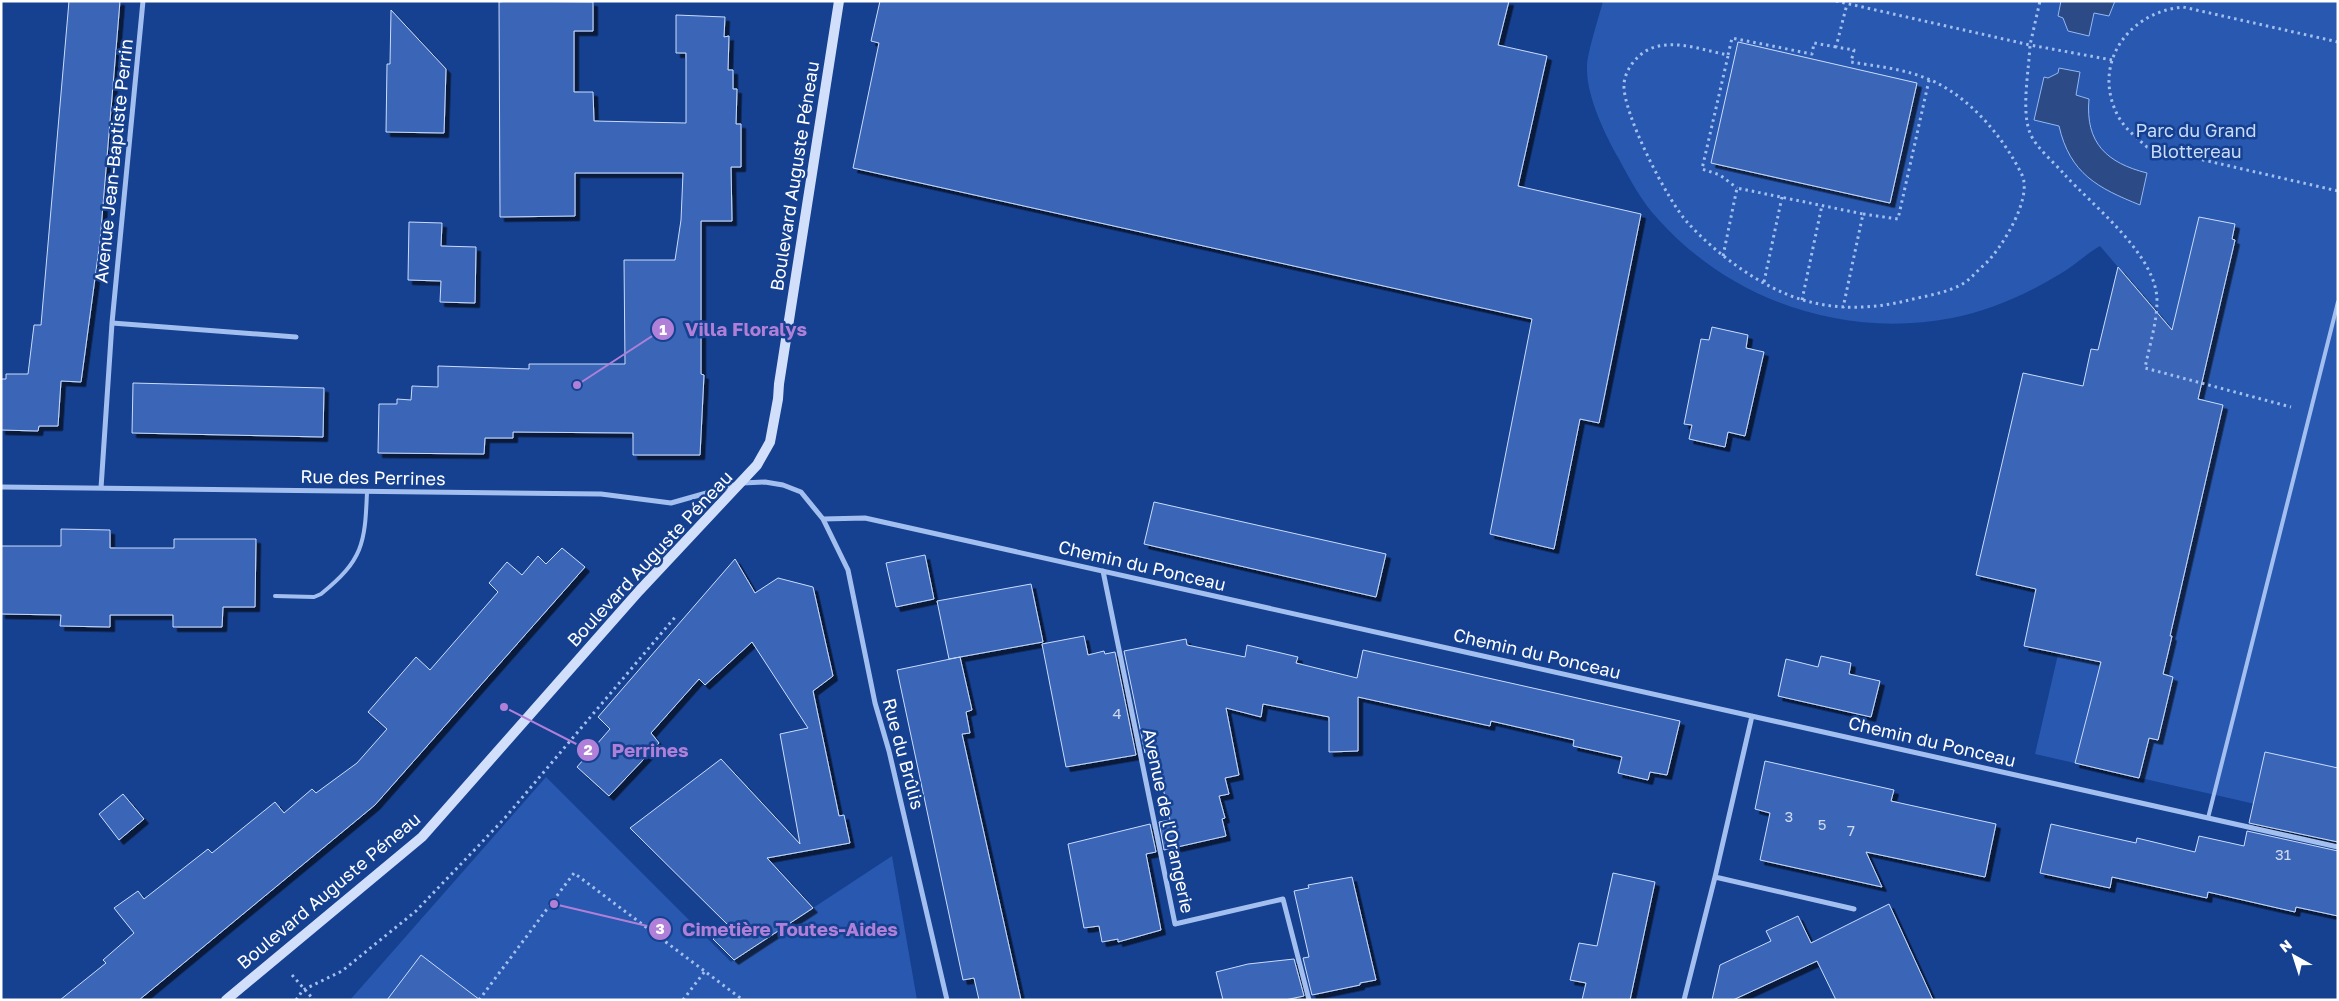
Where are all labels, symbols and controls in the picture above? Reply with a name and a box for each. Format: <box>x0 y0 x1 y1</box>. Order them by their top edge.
street label: Avenue Jean-Baptiste Perrin <box>89 38 137 284</box>
street label: Boulevard Auguste Péneau <box>765 59 823 292</box>
park label: Parc du Grand Blottereau <box>2135 119 2257 162</box>
callout: Villa Floralys <box>650 312 817 346</box>
text: Villa Floralys <box>685 317 807 340</box>
text: 1 <box>659 320 667 338</box>
street label: Rue des Perrines <box>300 465 446 489</box>
street label: Boulevard Auguste Péneau <box>562 466 737 651</box>
street label: Chemin du Ponceau <box>1056 535 1228 595</box>
street label: Chemin du Ponceau <box>1451 623 1623 683</box>
street label: Rue du Brûlis <box>879 696 929 812</box>
house number: 4 <box>1112 704 1122 722</box>
street label: Chemin du Ponceau <box>1846 711 2018 771</box>
street label: Avenue de l'Orangerie <box>1139 726 1199 915</box>
callout: Perrines <box>576 733 698 767</box>
text: Perrines <box>611 738 689 761</box>
text: 2 <box>583 740 593 758</box>
street label: Boulevard Auguste Péneau <box>232 807 424 973</box>
house number: 3 <box>1785 807 1793 825</box>
house number: 5 <box>1818 815 1826 833</box>
house number: 7 <box>1847 821 1855 839</box>
house number: 31 <box>2275 845 2291 863</box>
callout: Cimetière Toutes-Aides <box>647 912 908 946</box>
text: Cimetière Toutes-Aides <box>682 917 898 940</box>
text: 3 <box>655 919 665 937</box>
north arrow <box>2269 931 2319 981</box>
text: N <box>2276 936 2295 955</box>

